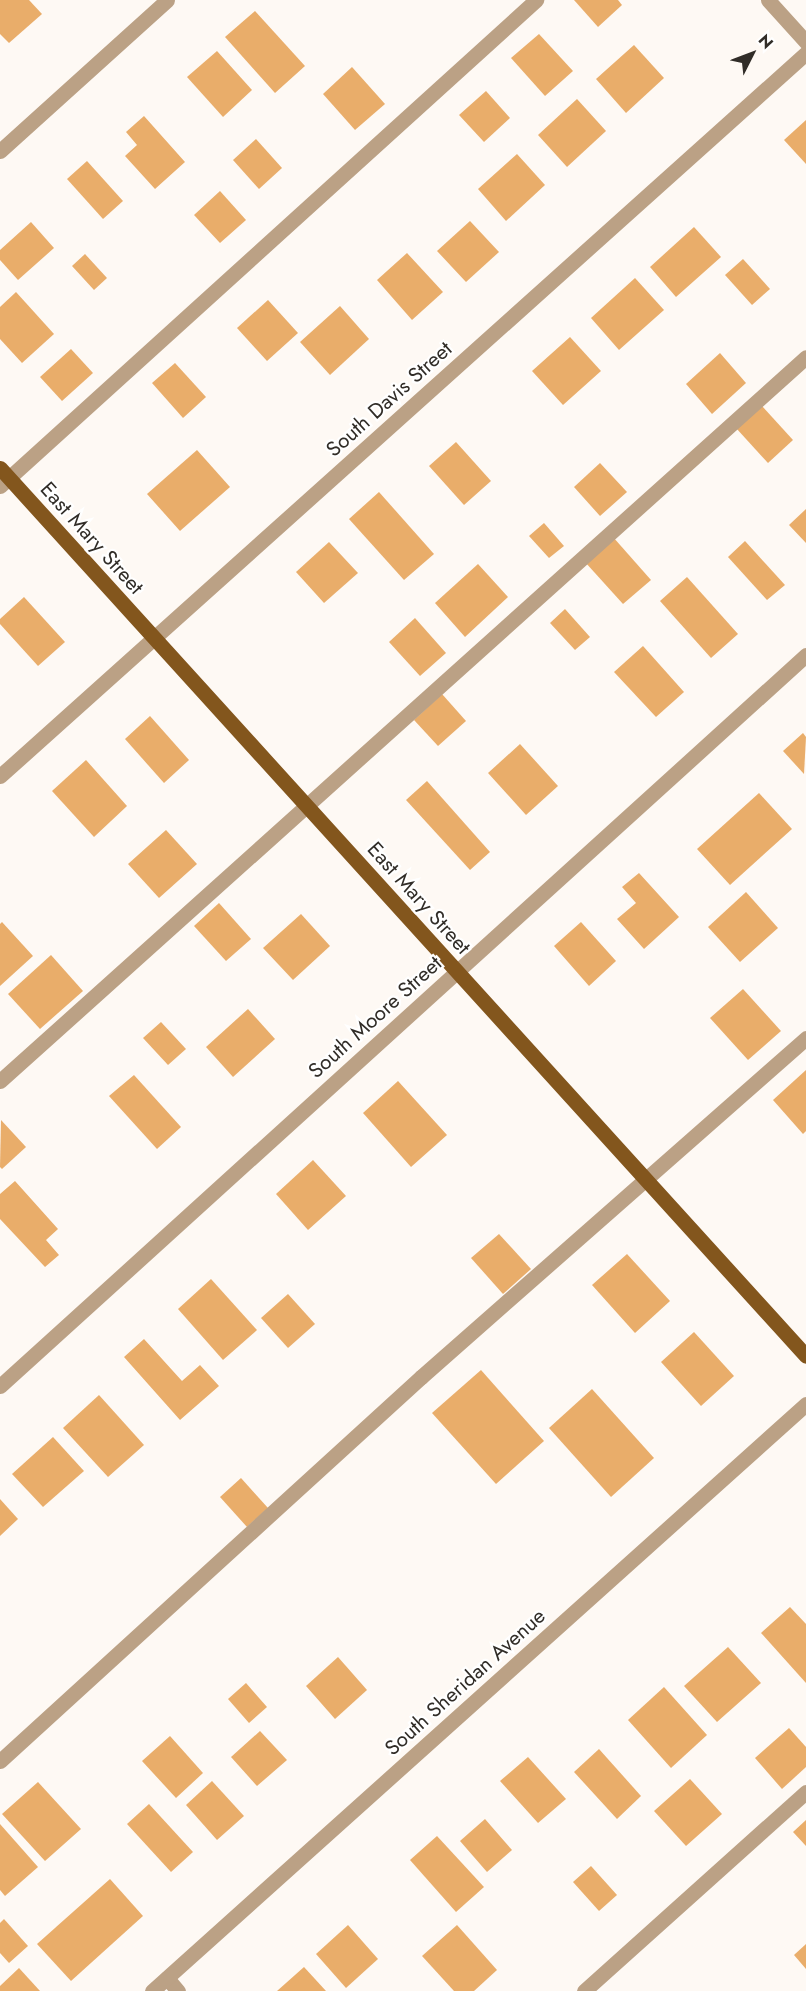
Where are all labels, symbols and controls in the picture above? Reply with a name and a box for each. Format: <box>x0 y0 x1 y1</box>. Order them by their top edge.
north arrow <box>722 24 782 84</box>
text: N <box>753 29 779 54</box>
street label: South Davis Street <box>321 336 457 462</box>
street label: East Mary Street <box>35 477 149 599</box>
street label: East Mary Street <box>362 837 476 959</box>
street label: South Moore Street <box>303 951 447 1083</box>
street label: South Sheridan Avenue <box>380 1603 550 1761</box>

